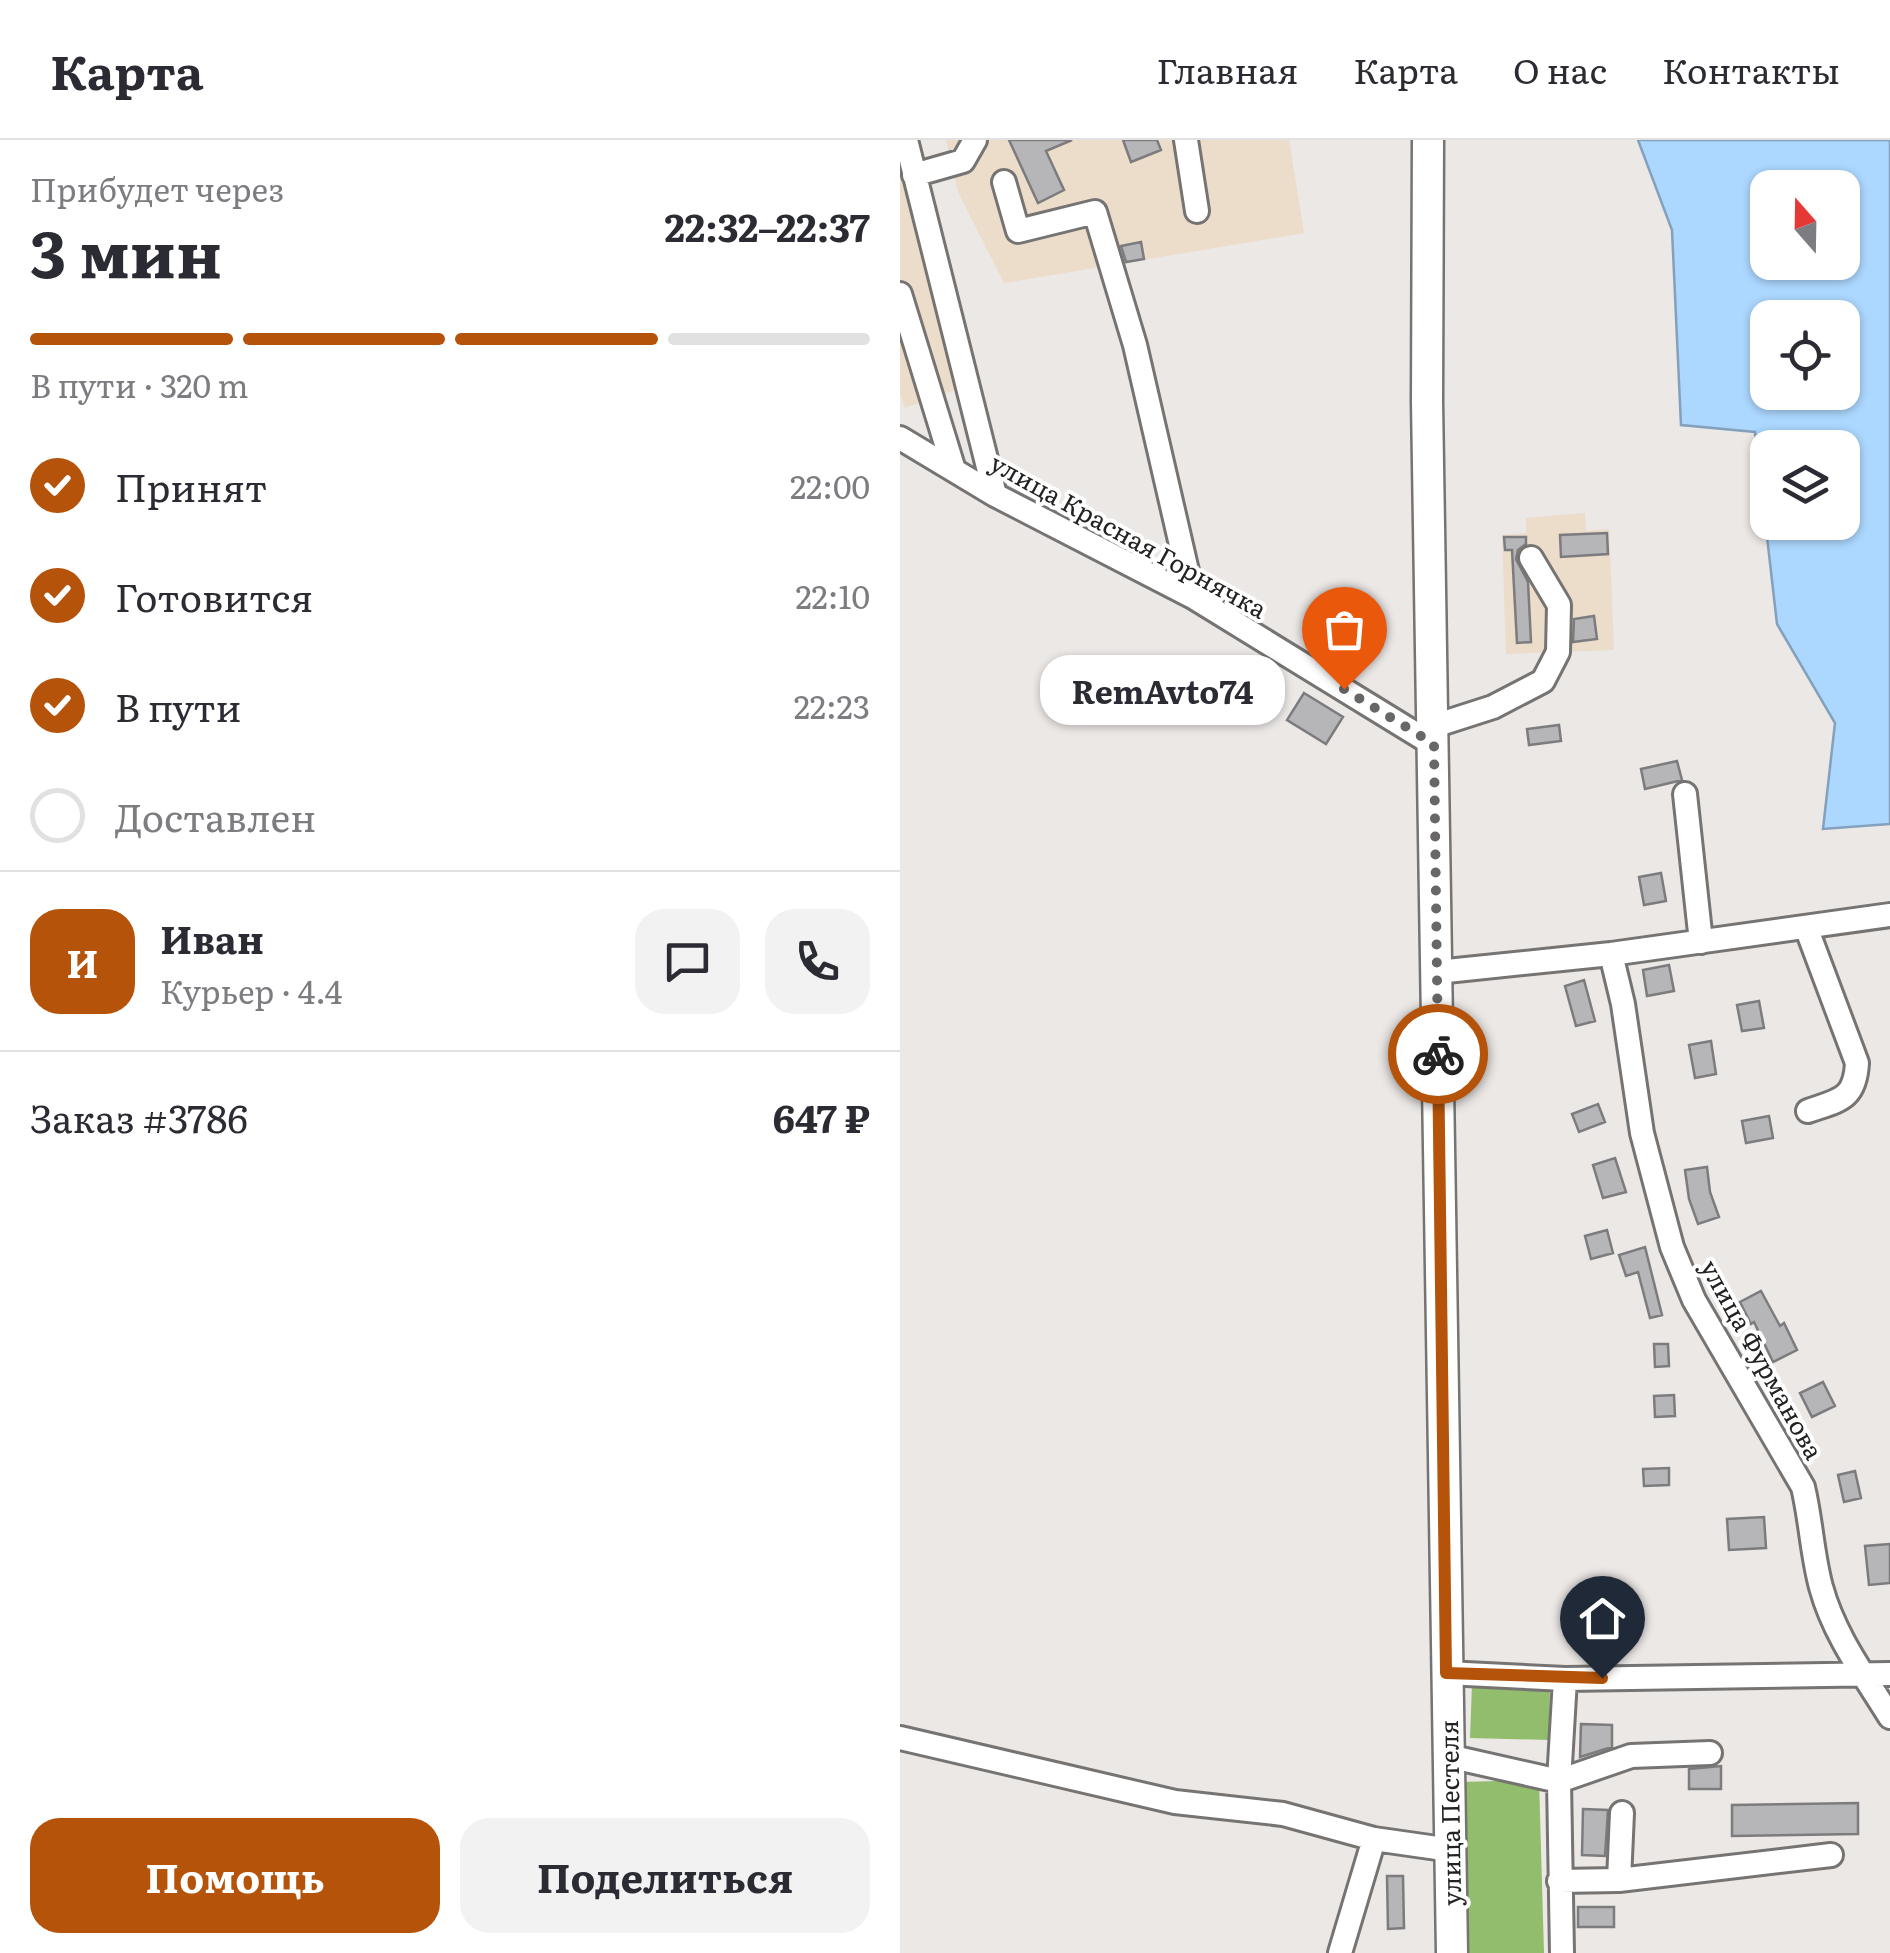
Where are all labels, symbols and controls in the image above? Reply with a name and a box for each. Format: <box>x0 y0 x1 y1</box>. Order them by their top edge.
text: Карта <box>50 34 204 105</box>
text: Главная <box>1157 43 1298 95</box>
text: Карта <box>1353 43 1458 95</box>
text: О нас <box>1513 43 1607 95</box>
text: Контакты <box>1662 43 1840 95</box>
text: Прибудет через <box>30 164 284 212</box>
north arrow <box>1750 170 1860 280</box>
map controls <box>1750 170 1860 540</box>
text: 22:32–22:37 <box>664 197 870 254</box>
text: 3 мин <box>30 201 222 298</box>
button: locate <box>1750 300 1860 410</box>
text: В пути · 320 m <box>30 360 249 408</box>
button: layers <box>1750 430 1860 540</box>
street label: улица Красная Горнячка <box>984 443 1275 627</box>
text: Принят <box>115 457 267 514</box>
icon: check <box>30 458 85 513</box>
text: 22:00 <box>790 461 870 509</box>
text: Готовится <box>115 567 313 624</box>
icon: check <box>30 568 85 623</box>
text: 22:10 <box>795 571 870 619</box>
pin <box>1302 587 1387 690</box>
icon: bag <box>1317 602 1372 657</box>
callout: RemAvto74 <box>1039 654 1284 724</box>
text: RemAvto74 <box>1071 666 1254 714</box>
text: В пути <box>115 677 242 734</box>
icon: check <box>30 678 85 733</box>
text: 22:23 <box>794 681 870 729</box>
text: Доставлен <box>115 787 316 844</box>
text: Иван <box>160 909 264 966</box>
button: chat <box>635 909 740 1014</box>
button: phone <box>765 909 870 1014</box>
text: И <box>66 933 99 990</box>
text: Курьер · 4.4 <box>160 966 342 1014</box>
courier <box>1388 1004 1488 1104</box>
icon: bike <box>1411 1027 1466 1082</box>
text: Заказ #3786 <box>30 1088 248 1145</box>
text: 647 ₽ <box>773 1088 870 1145</box>
street label: улица Фурманова <box>1693 1252 1834 1466</box>
pin <box>1560 1576 1645 1679</box>
icon: home <box>1575 1591 1630 1646</box>
street label: улица Пестеля <box>1429 1720 1469 1906</box>
button: Помощь <box>30 1818 440 1933</box>
button: Поделиться <box>460 1818 870 1933</box>

